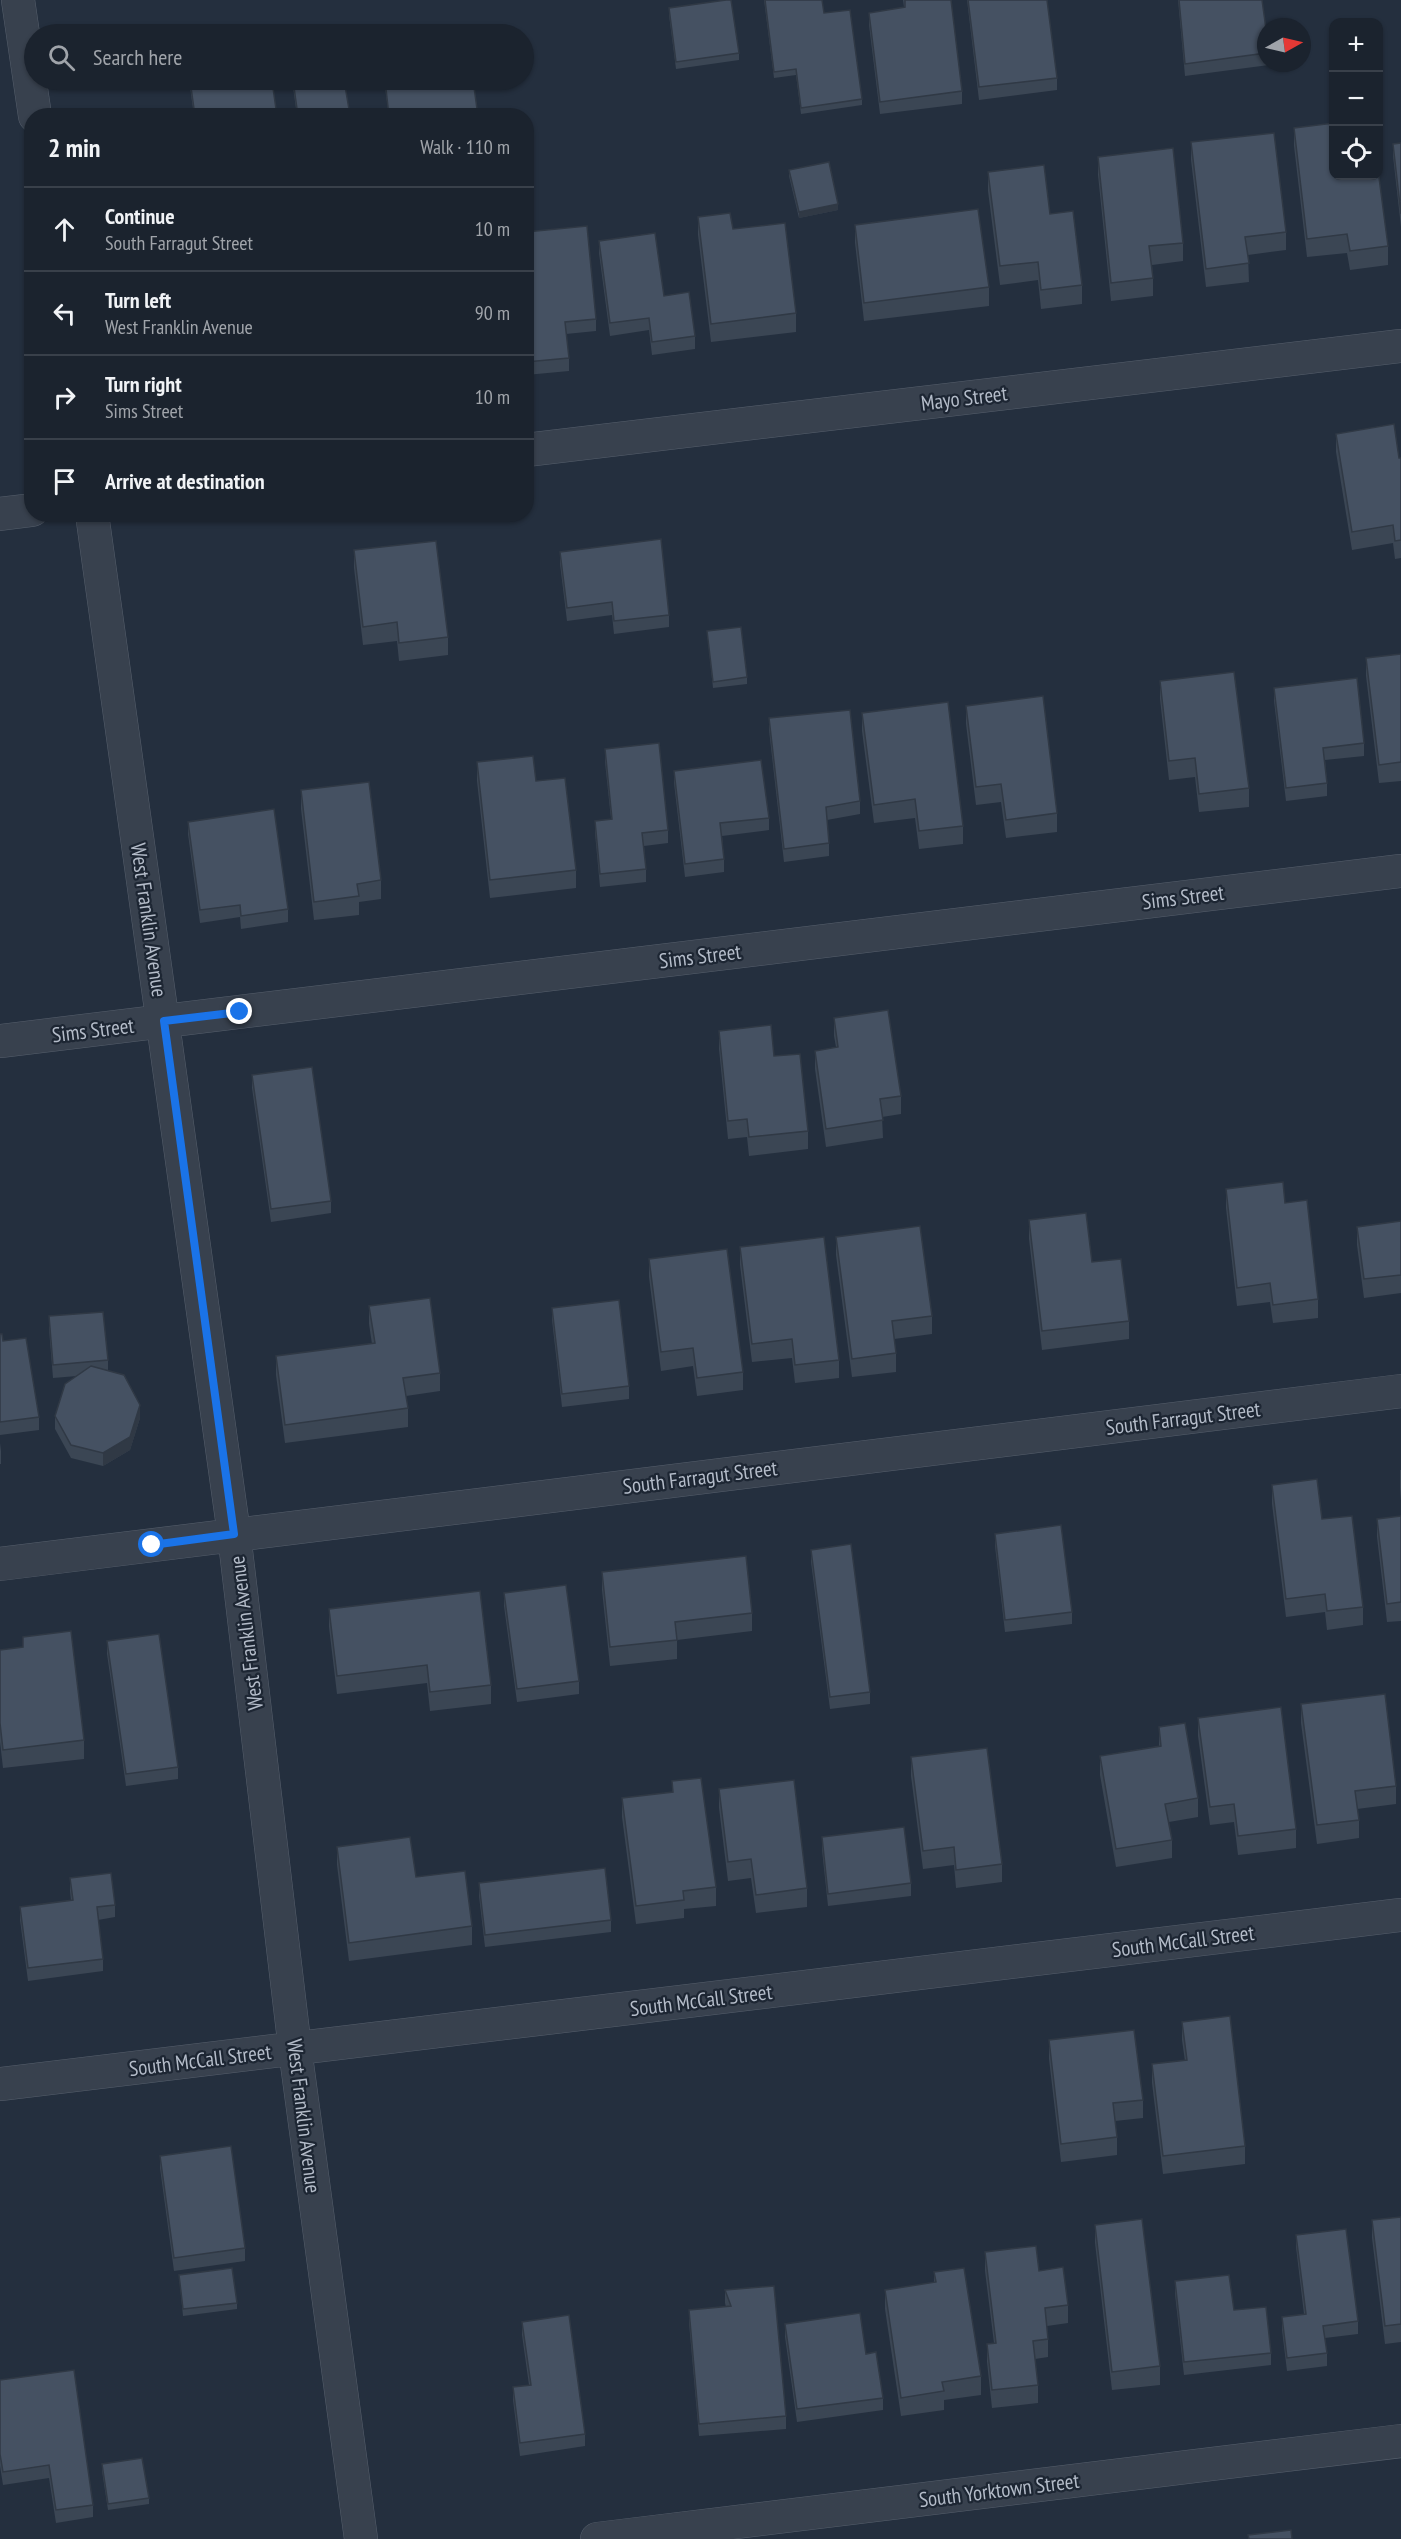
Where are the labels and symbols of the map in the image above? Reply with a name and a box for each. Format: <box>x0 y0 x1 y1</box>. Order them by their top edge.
north arrow <box>1257 18 1311 72</box>
street label: Mayo Street <box>919 379 1009 417</box>
street label: West Franklin Avenue <box>125 841 173 999</box>
street label: Sims Street <box>1141 879 1226 915</box>
street label: Sims Street <box>658 938 743 974</box>
route end <box>226 998 252 1024</box>
street label: Sims Street <box>51 1012 136 1048</box>
street label: South Farragut Street <box>1104 1395 1262 1441</box>
street label: South Farragut Street <box>621 1454 779 1500</box>
route start <box>138 1531 164 1557</box>
street label: West Franklin Avenue <box>223 1554 269 1712</box>
street label: South McCall Street <box>1110 1919 1256 1963</box>
street label: South McCall Street <box>628 1978 774 2022</box>
street label: West Franklin Avenue <box>281 2037 327 2195</box>
street label: South McCall Street <box>127 2038 273 2082</box>
street label: South Yorktown Street <box>917 2467 1081 2513</box>

